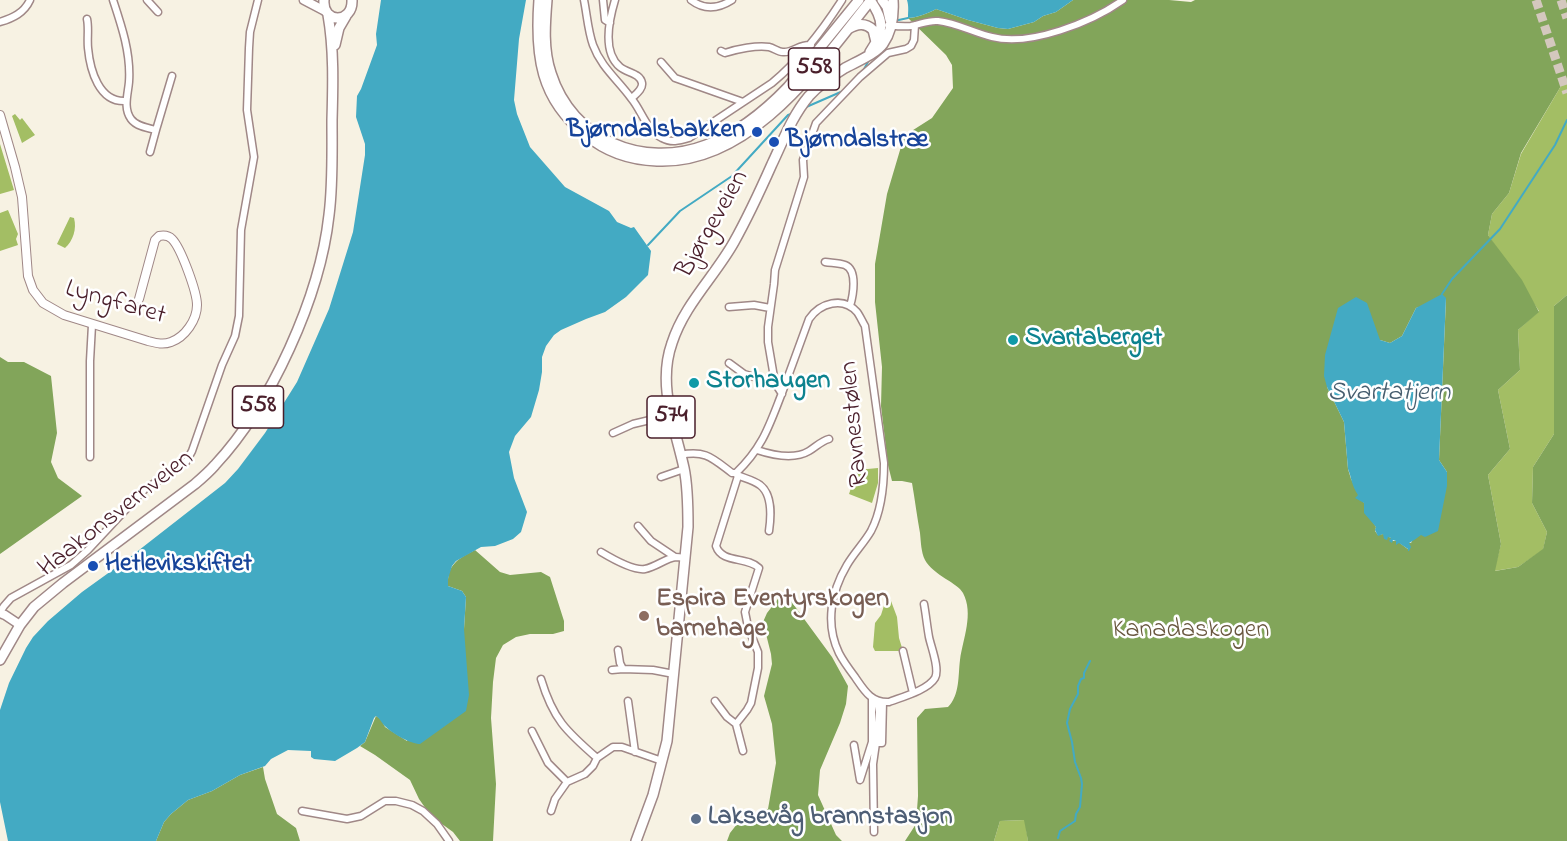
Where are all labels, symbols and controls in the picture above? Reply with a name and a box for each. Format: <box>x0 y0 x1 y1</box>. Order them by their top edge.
road number: 558 <box>788 48 840 90</box>
place label: Bjørndalsbakken <box>567 116 745 148</box>
marker: Bjørndalsbakken <box>750 125 764 139</box>
place label: Bjørndalstræ <box>786 126 928 158</box>
marker: Bjørndalstræ <box>767 135 781 149</box>
street label: Bjørgeveien <box>671 166 757 284</box>
street label: Lyngfaret <box>61 275 169 333</box>
place label: Svartaberget <box>1025 324 1162 356</box>
marker: Svartaberget <box>1006 333 1020 347</box>
street label: Ravnestølen <box>835 360 877 488</box>
place label: Storhaugen <box>706 367 830 399</box>
marker: Storhaugen <box>687 376 701 390</box>
water label: Svartatjern <box>1328 379 1450 411</box>
road number: 558 <box>232 386 284 428</box>
road number: 574 <box>647 396 695 438</box>
street label: Haakonsvernveien <box>33 444 201 586</box>
place label: Hetlevikskiftet <box>105 550 252 582</box>
marker: Hetlevikskiftet <box>86 559 100 573</box>
place label: Espira Eventyrskogen barnehage <box>656 585 889 646</box>
marker: Espira Eventyrskogen barnehage <box>637 609 651 623</box>
park label: Kanadaskogen <box>1113 616 1269 648</box>
place label: Laksevåg brannstasjon <box>708 803 952 835</box>
marker: Laksevåg brannstasjon <box>689 812 703 826</box>

